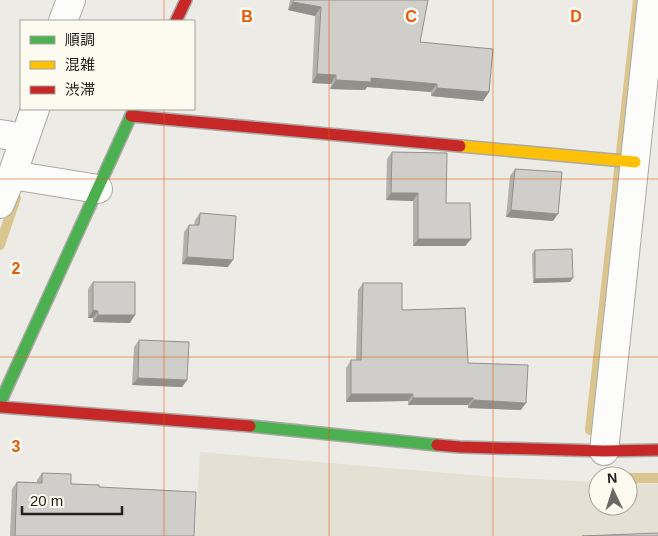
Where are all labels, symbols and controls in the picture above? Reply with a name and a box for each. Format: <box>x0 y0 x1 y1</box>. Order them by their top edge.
text: B <box>241 8 253 25</box>
text: C <box>405 8 417 25</box>
text: D <box>570 8 582 25</box>
legend <box>20 20 195 110</box>
text: 順調 <box>65 31 95 48</box>
text: 混雑 <box>65 56 95 73</box>
text: 渋滞 <box>65 81 95 98</box>
text: 2 <box>12 260 21 277</box>
text: 3 <box>12 438 21 455</box>
north arrow <box>588 466 638 516</box>
text: N <box>606 470 618 486</box>
scale bar <box>22 484 122 516</box>
text: 20 m <box>30 492 63 509</box>

